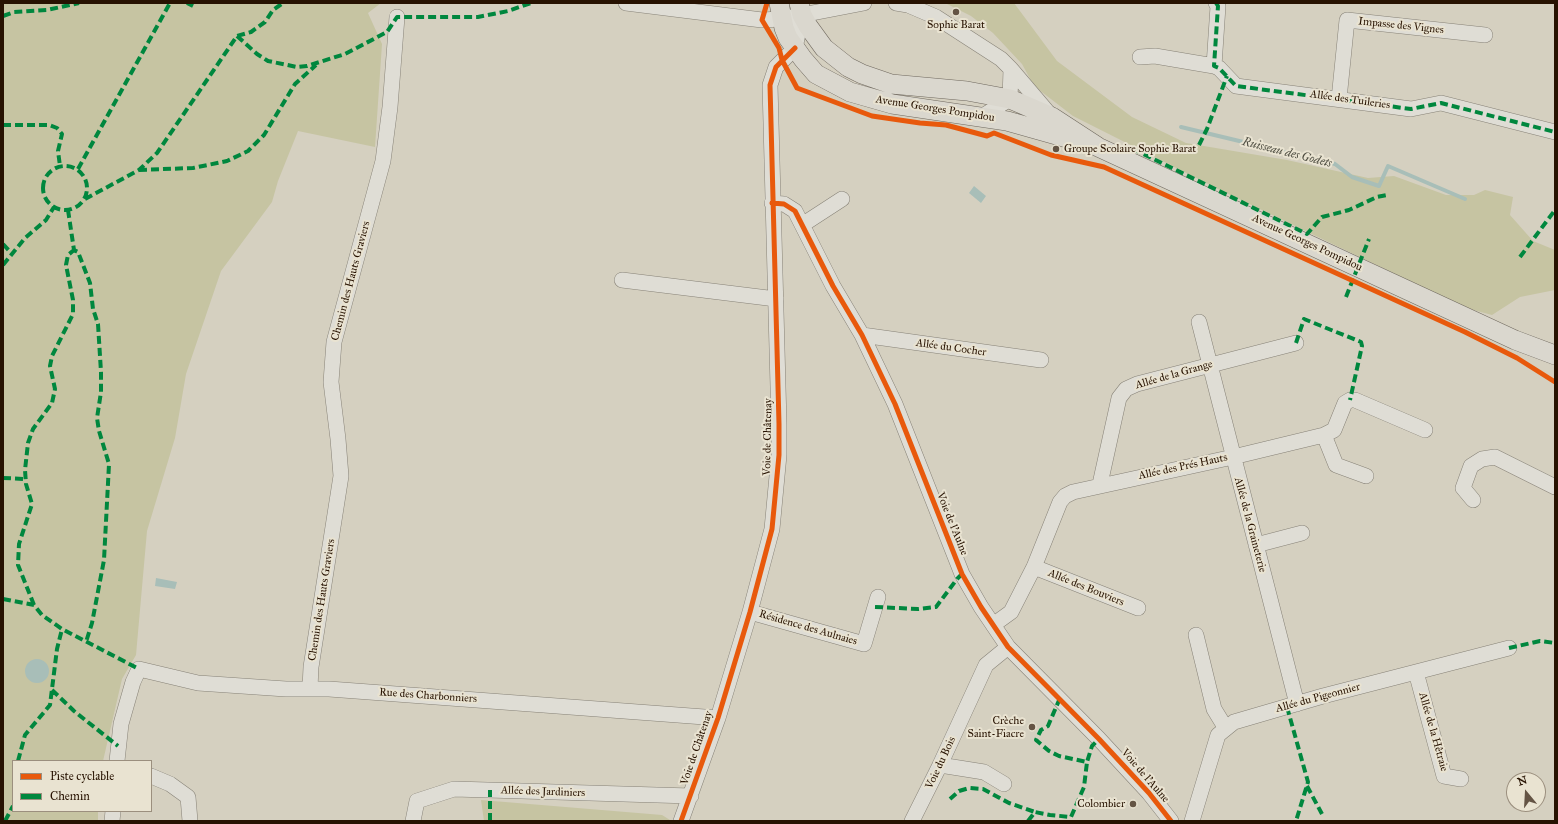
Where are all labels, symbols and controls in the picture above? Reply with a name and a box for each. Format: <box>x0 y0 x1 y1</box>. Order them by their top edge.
marker: Sophie Barat <box>951 7 961 17</box>
street label: Impasse des Vignes <box>1358 15 1444 37</box>
place label: Sophie Barat <box>927 18 985 32</box>
street label: Allée des Tuileries <box>1309 88 1391 112</box>
street label: Avenue Georges Pompidou <box>875 93 995 125</box>
water label: Ruisseau des Godets <box>1241 135 1333 171</box>
place label: Groupe Scolaire Sophie Barat <box>1064 142 1196 156</box>
marker: Groupe Scolaire Sophie Barat <box>1051 144 1061 154</box>
street label: Avenue Georges Pompidou <box>1250 212 1364 274</box>
street label: Chemin des Hauts Graviers <box>329 220 373 342</box>
street label: Allée du Cocher <box>915 337 987 359</box>
street label: Allée de la Grange <box>1134 358 1214 392</box>
street label: Voie de Châtenay <box>761 398 775 476</box>
street label: Allée des Prés Hauts <box>1137 451 1229 483</box>
street label: Allée de la Graineterie <box>1231 476 1269 574</box>
street label: Voie de l'Aulne <box>933 491 971 557</box>
street label: Chemin des Hauts Graviers <box>306 538 338 662</box>
street label: Allée des Bouviers <box>1046 567 1126 609</box>
street label: Résidence des Aulnaies <box>757 608 859 648</box>
street label: Allée du Pigeonnier <box>1274 680 1362 716</box>
street label: Rue des Charbonniers <box>379 686 477 706</box>
street label: Allée de la Hêtraie <box>1415 691 1451 773</box>
street label: Voie de Châtenay <box>678 709 716 787</box>
place label: Crèche Saint-Fiacre <box>968 714 1024 740</box>
marker: Crèche Saint-Fiacre <box>1027 722 1037 732</box>
street label: Voie du Bois <box>923 735 959 791</box>
street label: Voie de l'Aulne <box>1118 746 1172 806</box>
legend <box>12 760 152 812</box>
text: Piste cyclable <box>50 769 114 783</box>
north arrow <box>1506 772 1546 812</box>
text: N <box>1516 773 1529 789</box>
street label: Allée des Jardiniers <box>501 784 585 800</box>
text: Chemin <box>50 789 90 803</box>
place label: Colombier <box>1077 797 1125 811</box>
marker: Colombier <box>1128 799 1138 809</box>

